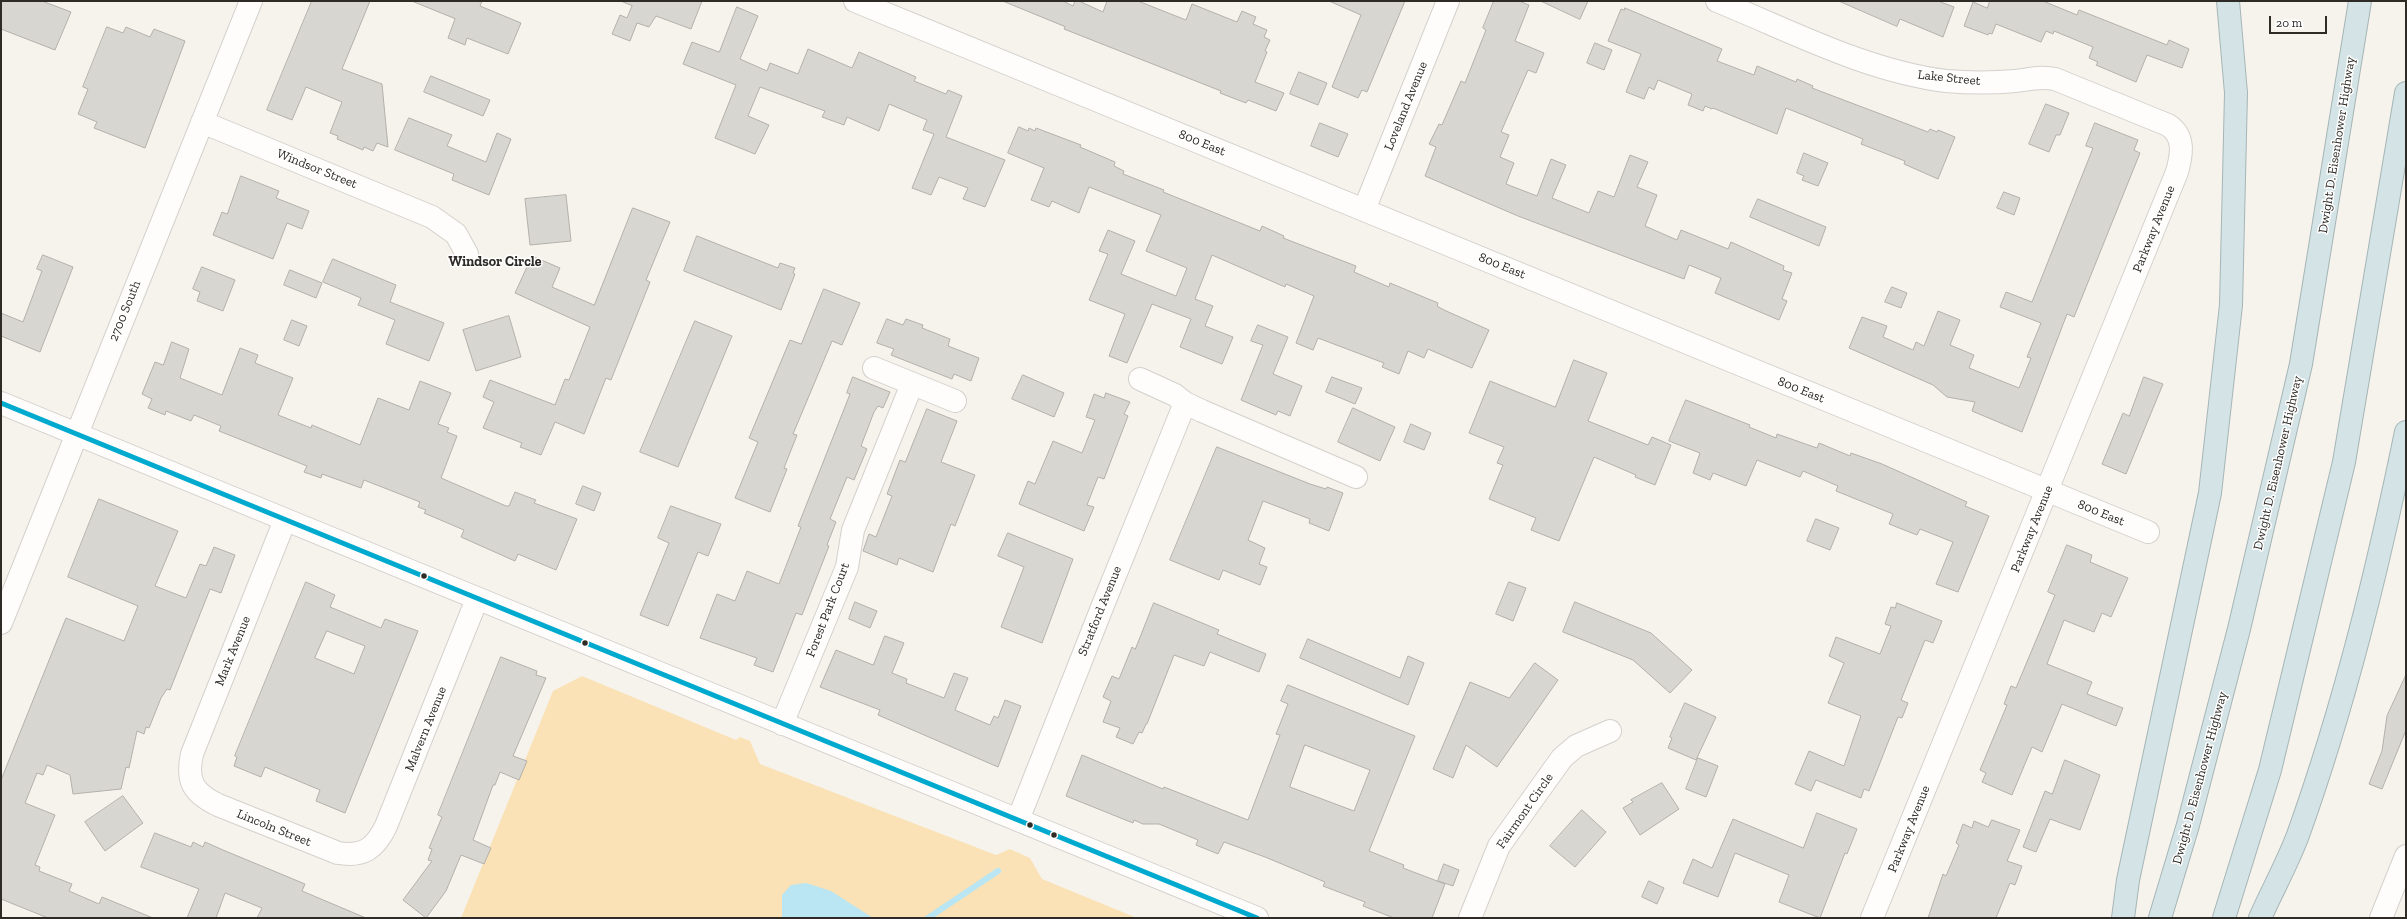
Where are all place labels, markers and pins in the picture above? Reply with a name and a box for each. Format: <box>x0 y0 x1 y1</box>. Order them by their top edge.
unlabelled marker <box>419 571 429 581</box>
unlabelled marker <box>580 638 590 648</box>
unlabelled marker <box>1025 820 1035 830</box>
unlabelled marker <box>1049 830 1059 840</box>

